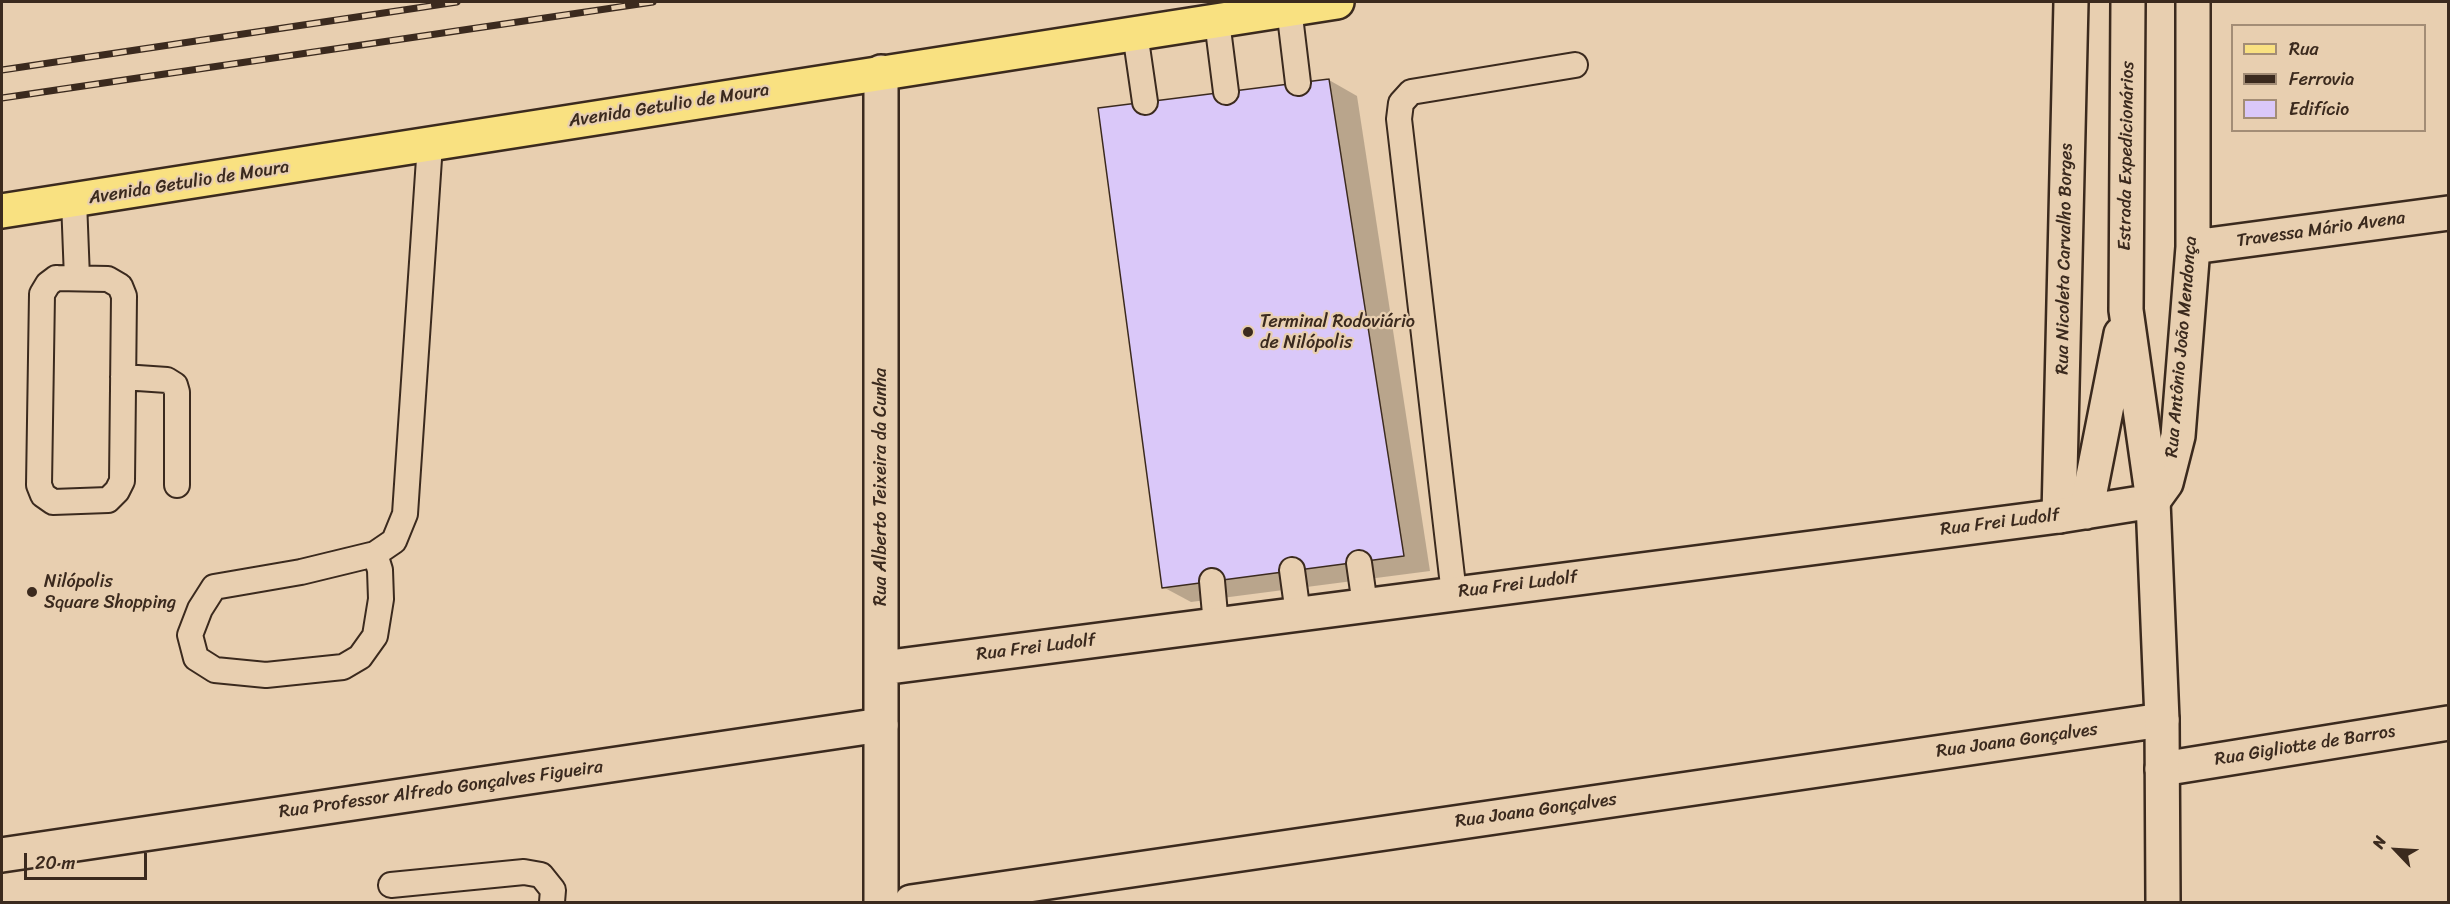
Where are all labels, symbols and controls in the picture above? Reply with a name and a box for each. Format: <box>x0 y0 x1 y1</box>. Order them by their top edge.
legend <box>2231 24 2426 132</box>
text: Rua <box>2289 33 2319 65</box>
street label: Estrada Expedicionários <box>2115 61 2139 251</box>
text: Ferrovia <box>2289 63 2354 95</box>
street label: Avenida Getulio de Moura <box>567 79 771 133</box>
text: Edifício <box>2289 93 2349 125</box>
street label: Rua Nicoleta Carvalho Borges <box>2052 143 2078 375</box>
street label: Avenida Getulio de Moura <box>87 156 291 210</box>
street label: Travessa Mário Avena <box>2235 207 2407 253</box>
street label: Rua Antônio João Mendonça <box>2162 236 2202 458</box>
place label: Terminal Rodoviário de Nilópolis <box>1260 311 1415 354</box>
marker: Terminal Rodoviário de Nilópolis <box>1241 325 1255 339</box>
street label: Rua Alberto Teixeira da Cunha <box>870 368 892 606</box>
street label: Rua Frei Ludolf <box>1939 505 2061 541</box>
street label: Rua Frei Ludolf <box>1457 567 1579 603</box>
place label: Nilópolis Square Shopping <box>44 571 176 614</box>
marker: Nilópolis Square Shopping <box>25 585 39 599</box>
street label: Rua Frei Ludolf <box>975 630 1097 666</box>
street label: Rua Joana Gonçalves <box>1935 719 2099 763</box>
street label: Rua Gigliotte de Barros <box>2213 721 2397 771</box>
street label: Rua Professor Alfredo Gonçalves Figueira <box>278 757 604 823</box>
street label: Rua Joana Gonçalves <box>1454 789 1618 833</box>
north arrow <box>2366 820 2426 880</box>
text: N <box>2364 831 2395 853</box>
scale bar <box>27 841 150 879</box>
text: 20 m <box>35 847 75 879</box>

